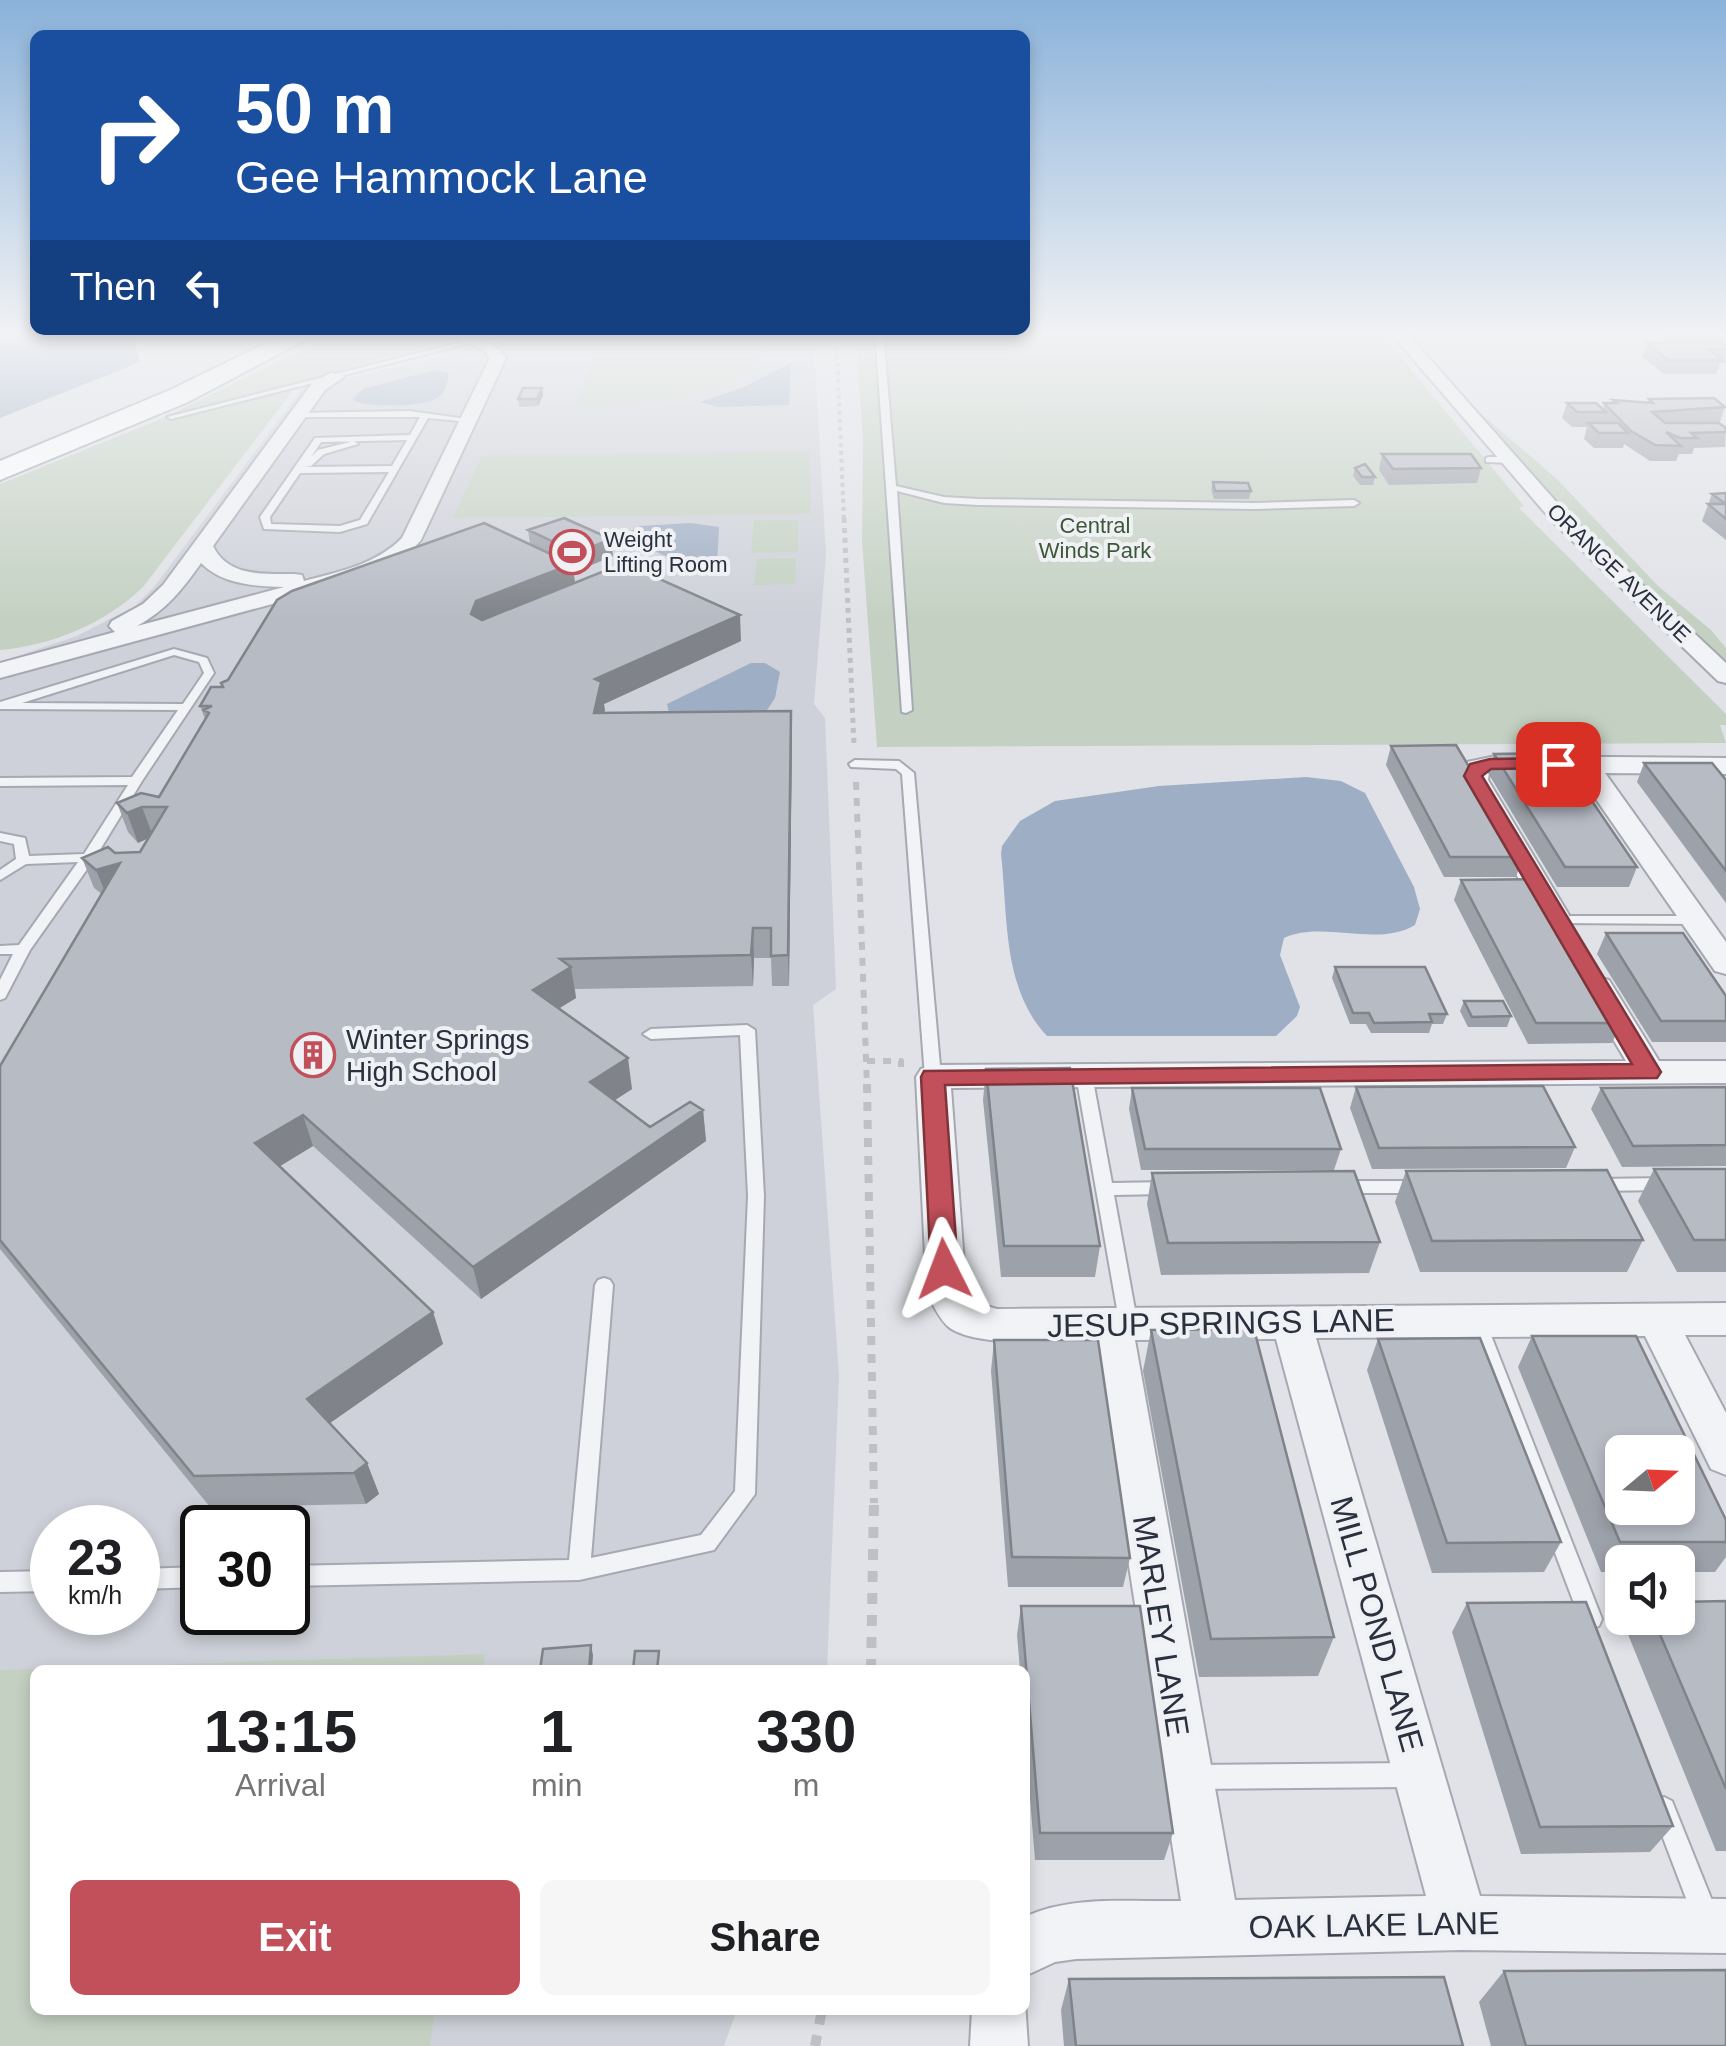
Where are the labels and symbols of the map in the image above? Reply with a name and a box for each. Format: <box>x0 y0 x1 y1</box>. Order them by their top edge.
street label: ORANGE AVENUE <box>1542 498 1696 648</box>
park label: Central Winds Park <box>1039 513 1152 563</box>
place label: Weight Lifting Room <box>604 527 728 577</box>
sports icon: Weight Lifting Room <box>549 529 595 575</box>
pin <box>1516 722 1601 807</box>
place label: Winter Springs High School <box>346 1024 530 1087</box>
building icon: Winter Springs High School <box>290 1032 336 1078</box>
position arrow <box>892 1217 996 1321</box>
street label: JESUP SPRINGS LANE <box>1047 1302 1395 1344</box>
north arrow <box>1605 1435 1695 1525</box>
street label: MILL POND LANE <box>1323 1492 1431 1756</box>
speed limit sign: 30 <box>180 1505 310 1635</box>
street label: MARLEY LANE <box>1126 1513 1196 1739</box>
street label: OAK LAKE LANE <box>1248 1905 1500 1945</box>

